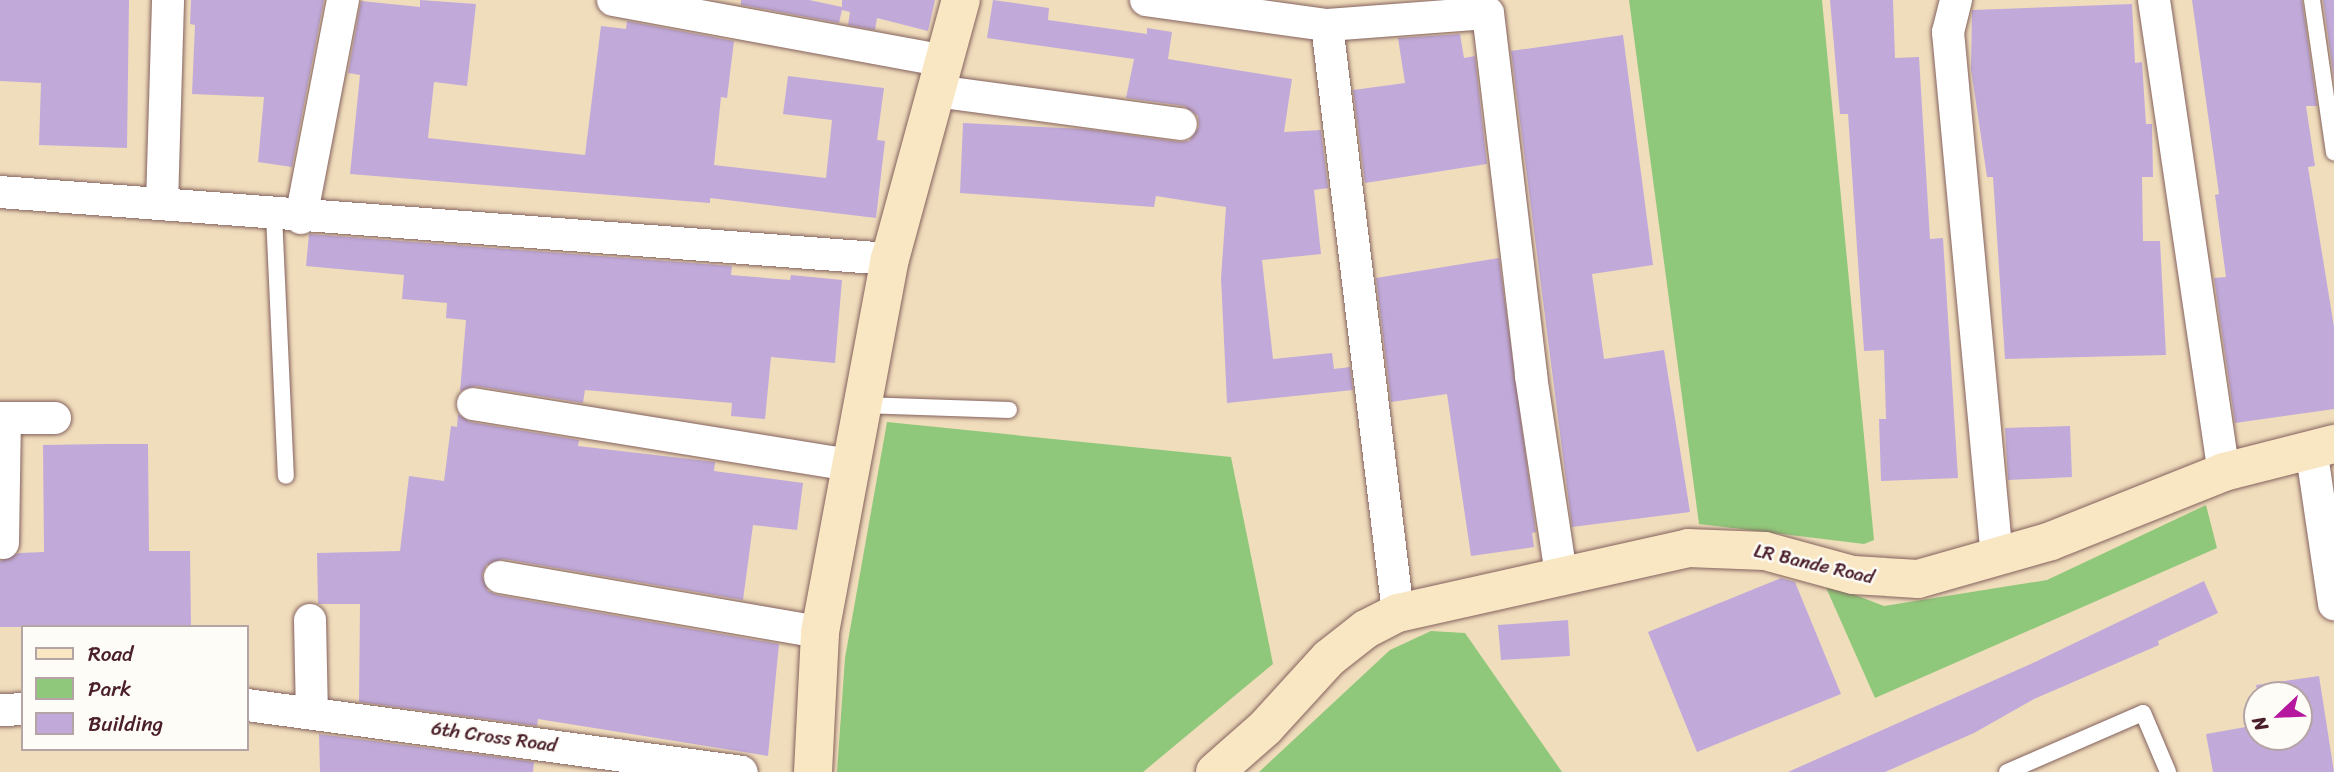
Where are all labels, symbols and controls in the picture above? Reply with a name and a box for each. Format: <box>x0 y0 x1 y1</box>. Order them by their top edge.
street label: LR Bande Road <box>1752 539 1876 589</box>
legend <box>21 625 248 751</box>
text: Road <box>88 635 133 673</box>
text: Park <box>88 670 131 708</box>
north arrow <box>2243 681 2313 751</box>
text: Building <box>88 705 163 743</box>
text: N <box>2242 711 2278 736</box>
street label: 6th Cross Road <box>430 717 558 757</box>

